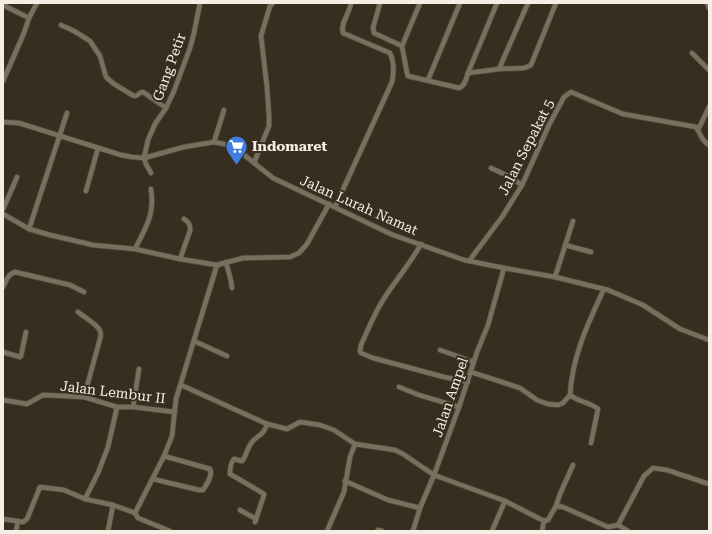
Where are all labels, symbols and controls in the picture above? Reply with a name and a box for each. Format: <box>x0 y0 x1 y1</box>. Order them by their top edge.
street label: Gang Petir <box>149 31 189 103</box>
street label: Jalan Sepakat 5 <box>495 96 557 198</box>
supermarket icon: Indomaret <box>224 133 250 166</box>
place label: Indomaret <box>252 138 328 154</box>
street label: Jalan Lurah Namat <box>298 172 420 238</box>
street label: Jalan Ampel <box>429 354 471 439</box>
street label: Jalan Lembur II <box>59 378 167 406</box>

